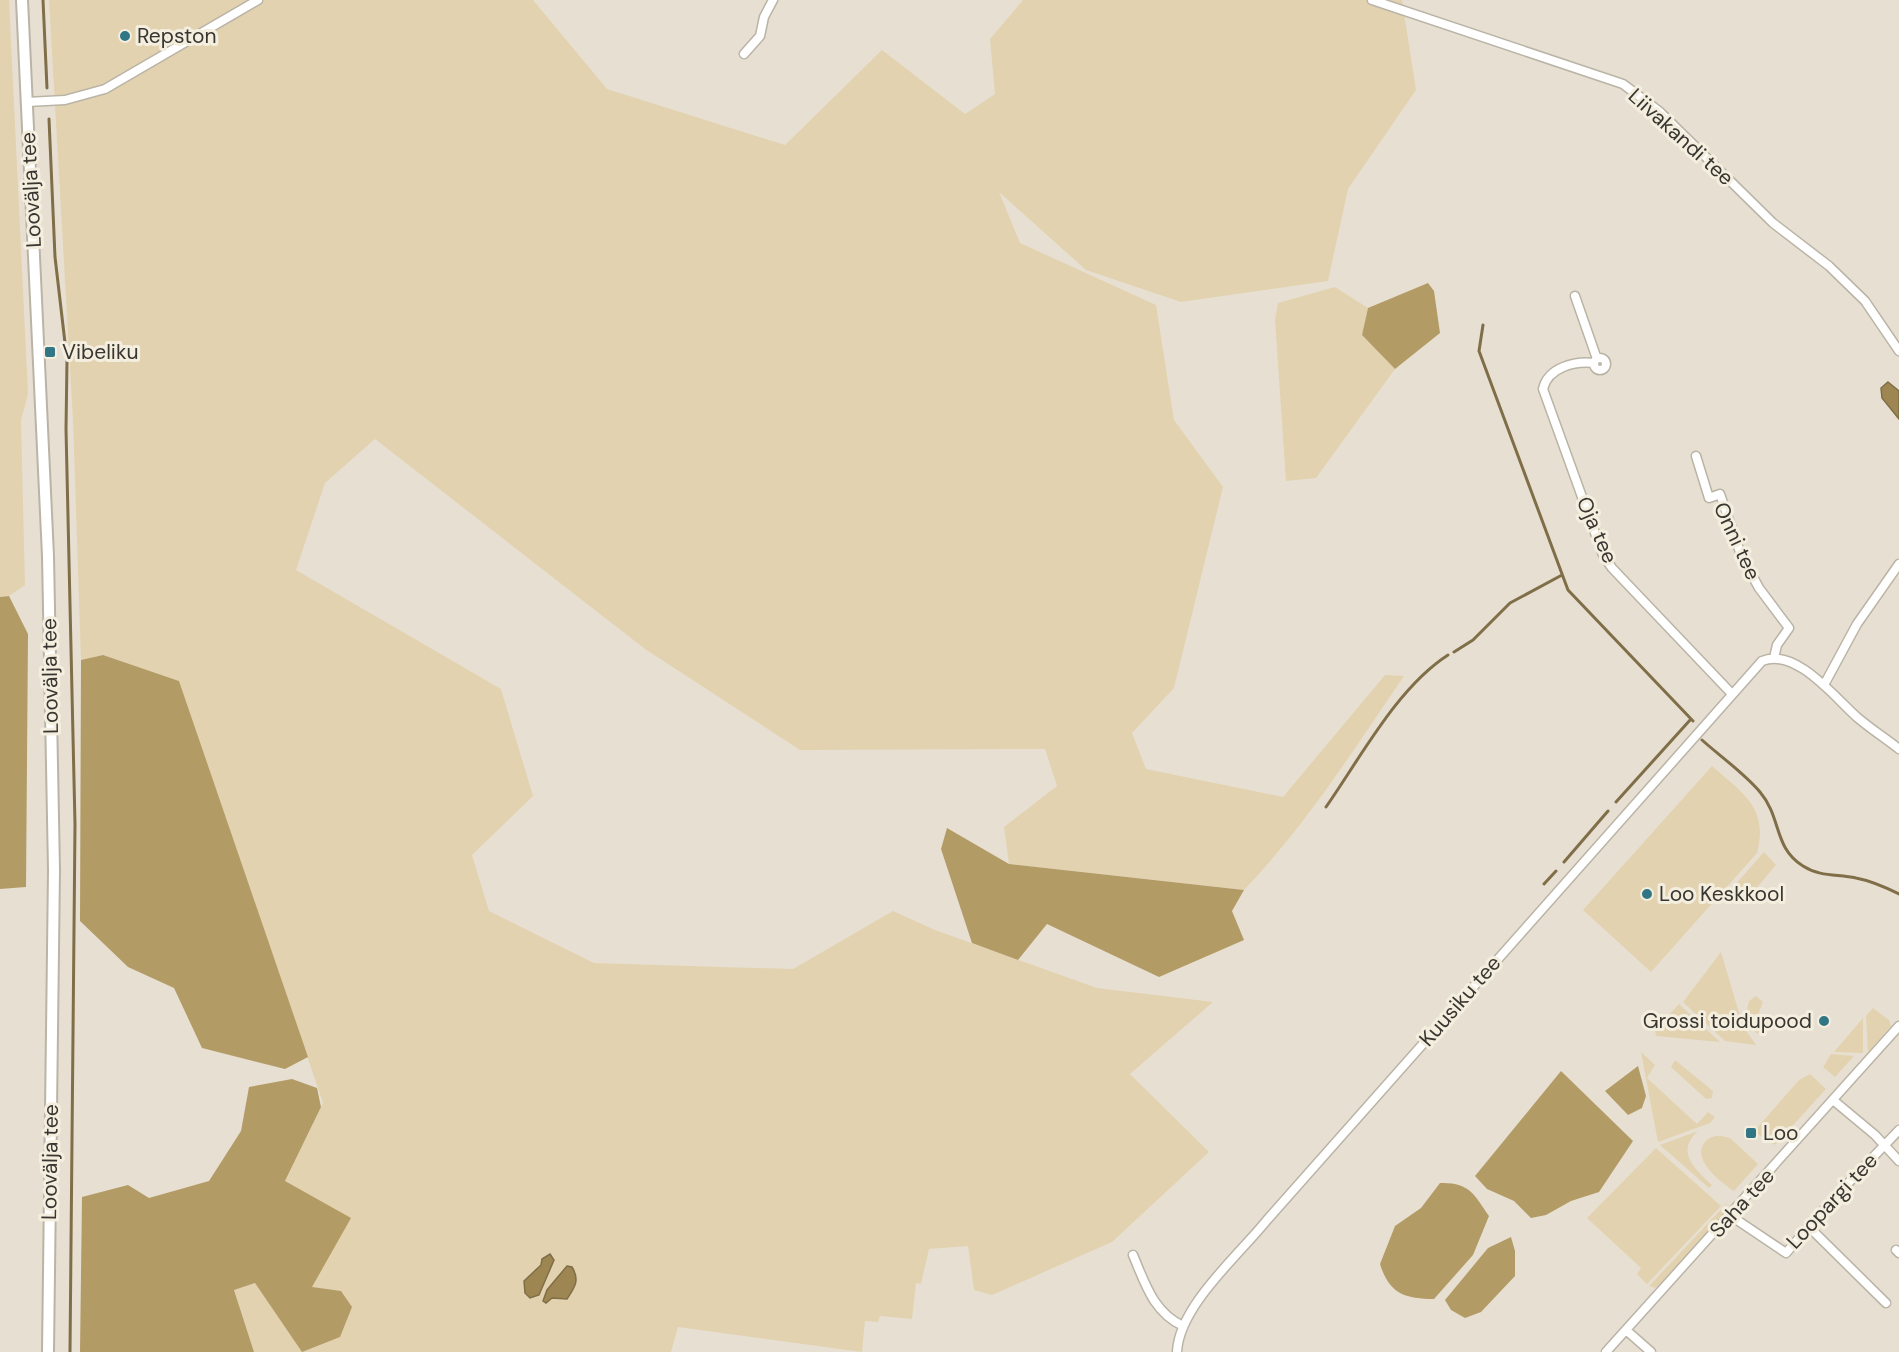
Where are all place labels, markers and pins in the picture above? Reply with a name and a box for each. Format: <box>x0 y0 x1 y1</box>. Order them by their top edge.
place label: Repston <box>137 22 216 50</box>
marker: Repston <box>118 29 132 43</box>
place label: Vibeliku <box>62 338 139 366</box>
marker: Vibeliku <box>43 345 57 359</box>
place label: Loo Keskkool <box>1659 880 1784 908</box>
marker: Loo Keskkool <box>1640 887 1654 901</box>
place label: Grossi toidupood <box>1643 1007 1812 1035</box>
marker: Grossi toidupood <box>1817 1014 1831 1028</box>
place label: Loo <box>1763 1119 1799 1147</box>
marker: Loo <box>1744 1126 1758 1140</box>

